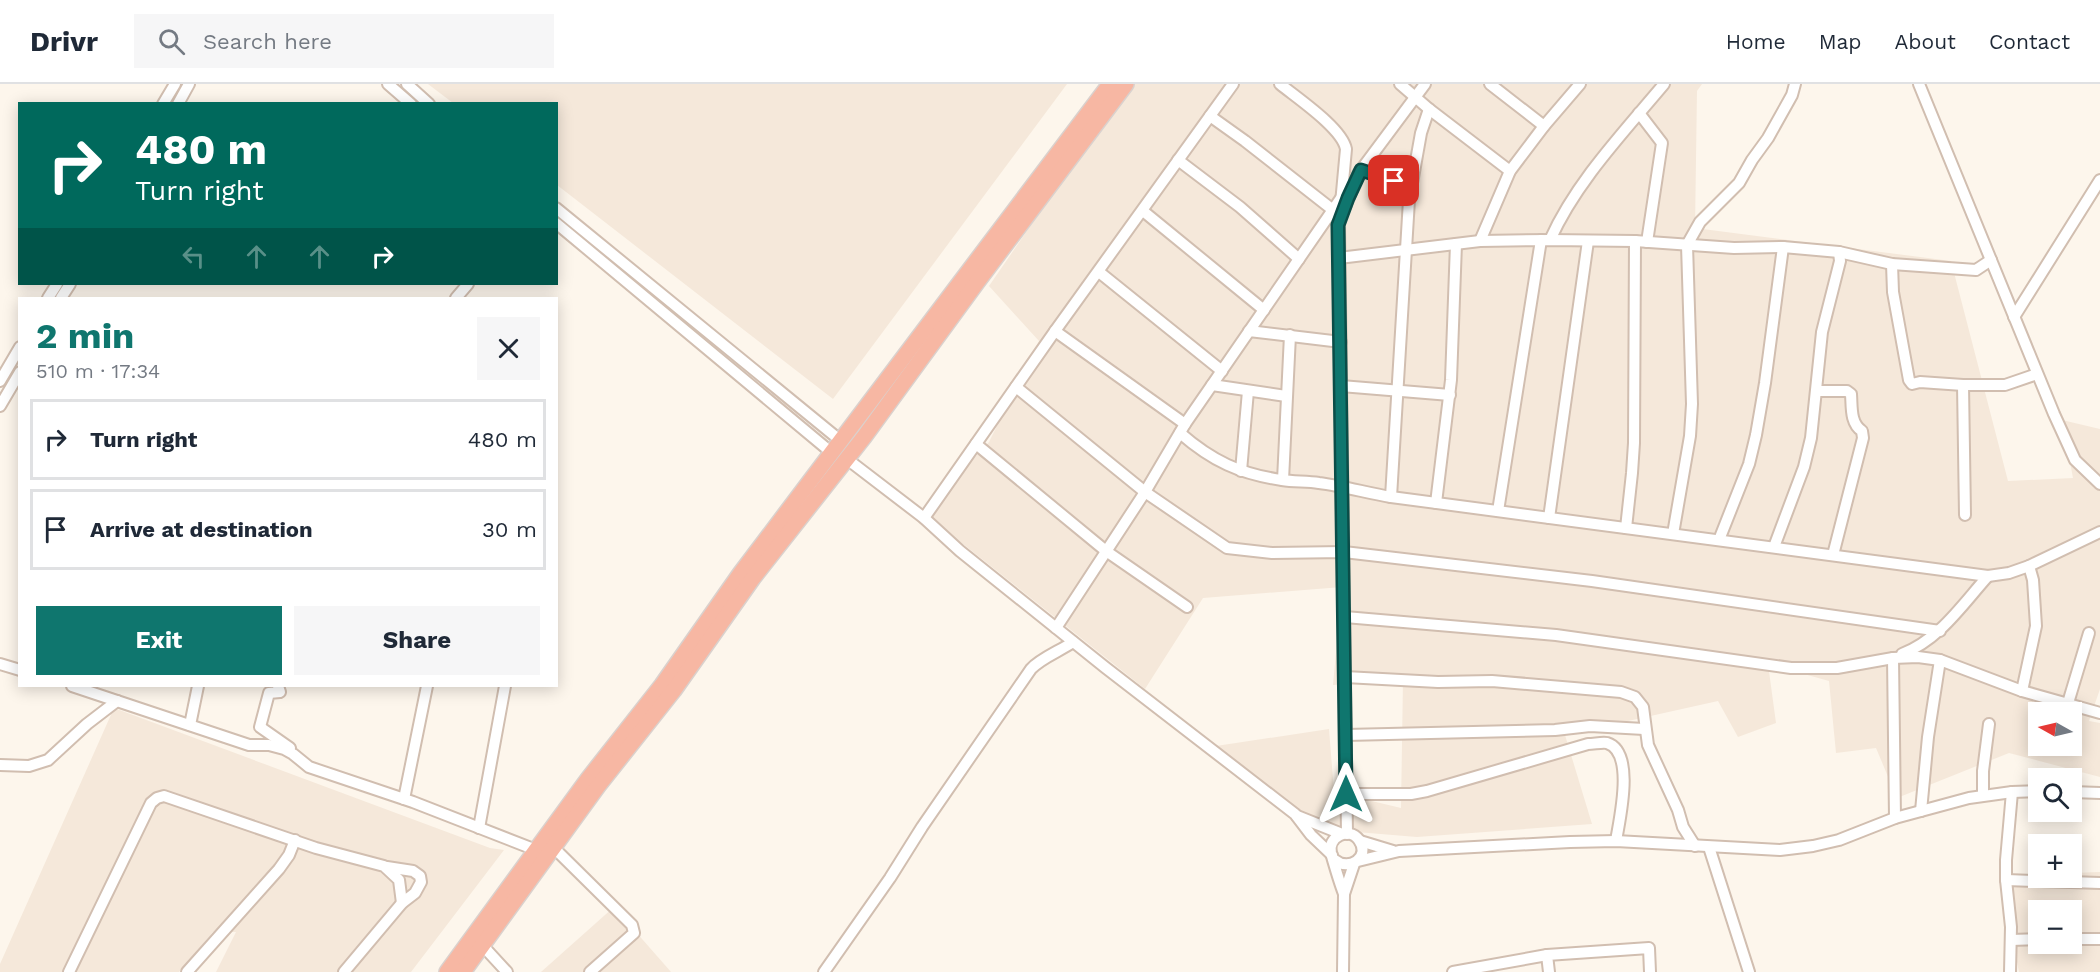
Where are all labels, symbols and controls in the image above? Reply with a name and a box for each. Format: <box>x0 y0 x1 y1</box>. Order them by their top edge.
search box <box>134 14 554 68</box>
text: Drivr <box>30 25 98 58</box>
icon: search <box>155 25 188 58</box>
text: Search here <box>203 29 332 54</box>
text: Home <box>1726 29 1786 54</box>
text: Map <box>1819 29 1862 54</box>
text: About <box>1895 29 1956 54</box>
text: Contact <box>1989 29 2070 54</box>
text: 480 m <box>135 125 267 174</box>
icon: right <box>36 126 114 204</box>
pin <box>1368 155 1419 206</box>
icon: arrive <box>1377 164 1410 197</box>
text: Turn right <box>135 175 264 207</box>
icon: left <box>177 240 210 273</box>
icon: ahead <box>240 240 273 273</box>
icon: ahead <box>303 240 336 273</box>
icon: right <box>366 240 399 273</box>
text: 2 min <box>36 315 134 357</box>
button: close <box>477 317 540 380</box>
text: 510 m · 17:34 <box>36 359 160 383</box>
icon: right <box>39 423 72 456</box>
text: Turn right <box>90 427 197 452</box>
text: 480 m <box>468 427 537 452</box>
icon: arrive <box>39 513 72 546</box>
text: Arrive at destination <box>90 517 313 542</box>
text: 30 m <box>482 517 537 542</box>
button: Exit <box>36 606 282 675</box>
button: Share <box>294 606 540 675</box>
north arrow <box>2028 702 2082 756</box>
map controls <box>2028 702 2082 954</box>
position arrow <box>1314 762 1378 826</box>
button: search <box>2028 768 2082 822</box>
button: + <box>2028 834 2082 888</box>
button: − <box>2028 900 2082 954</box>

